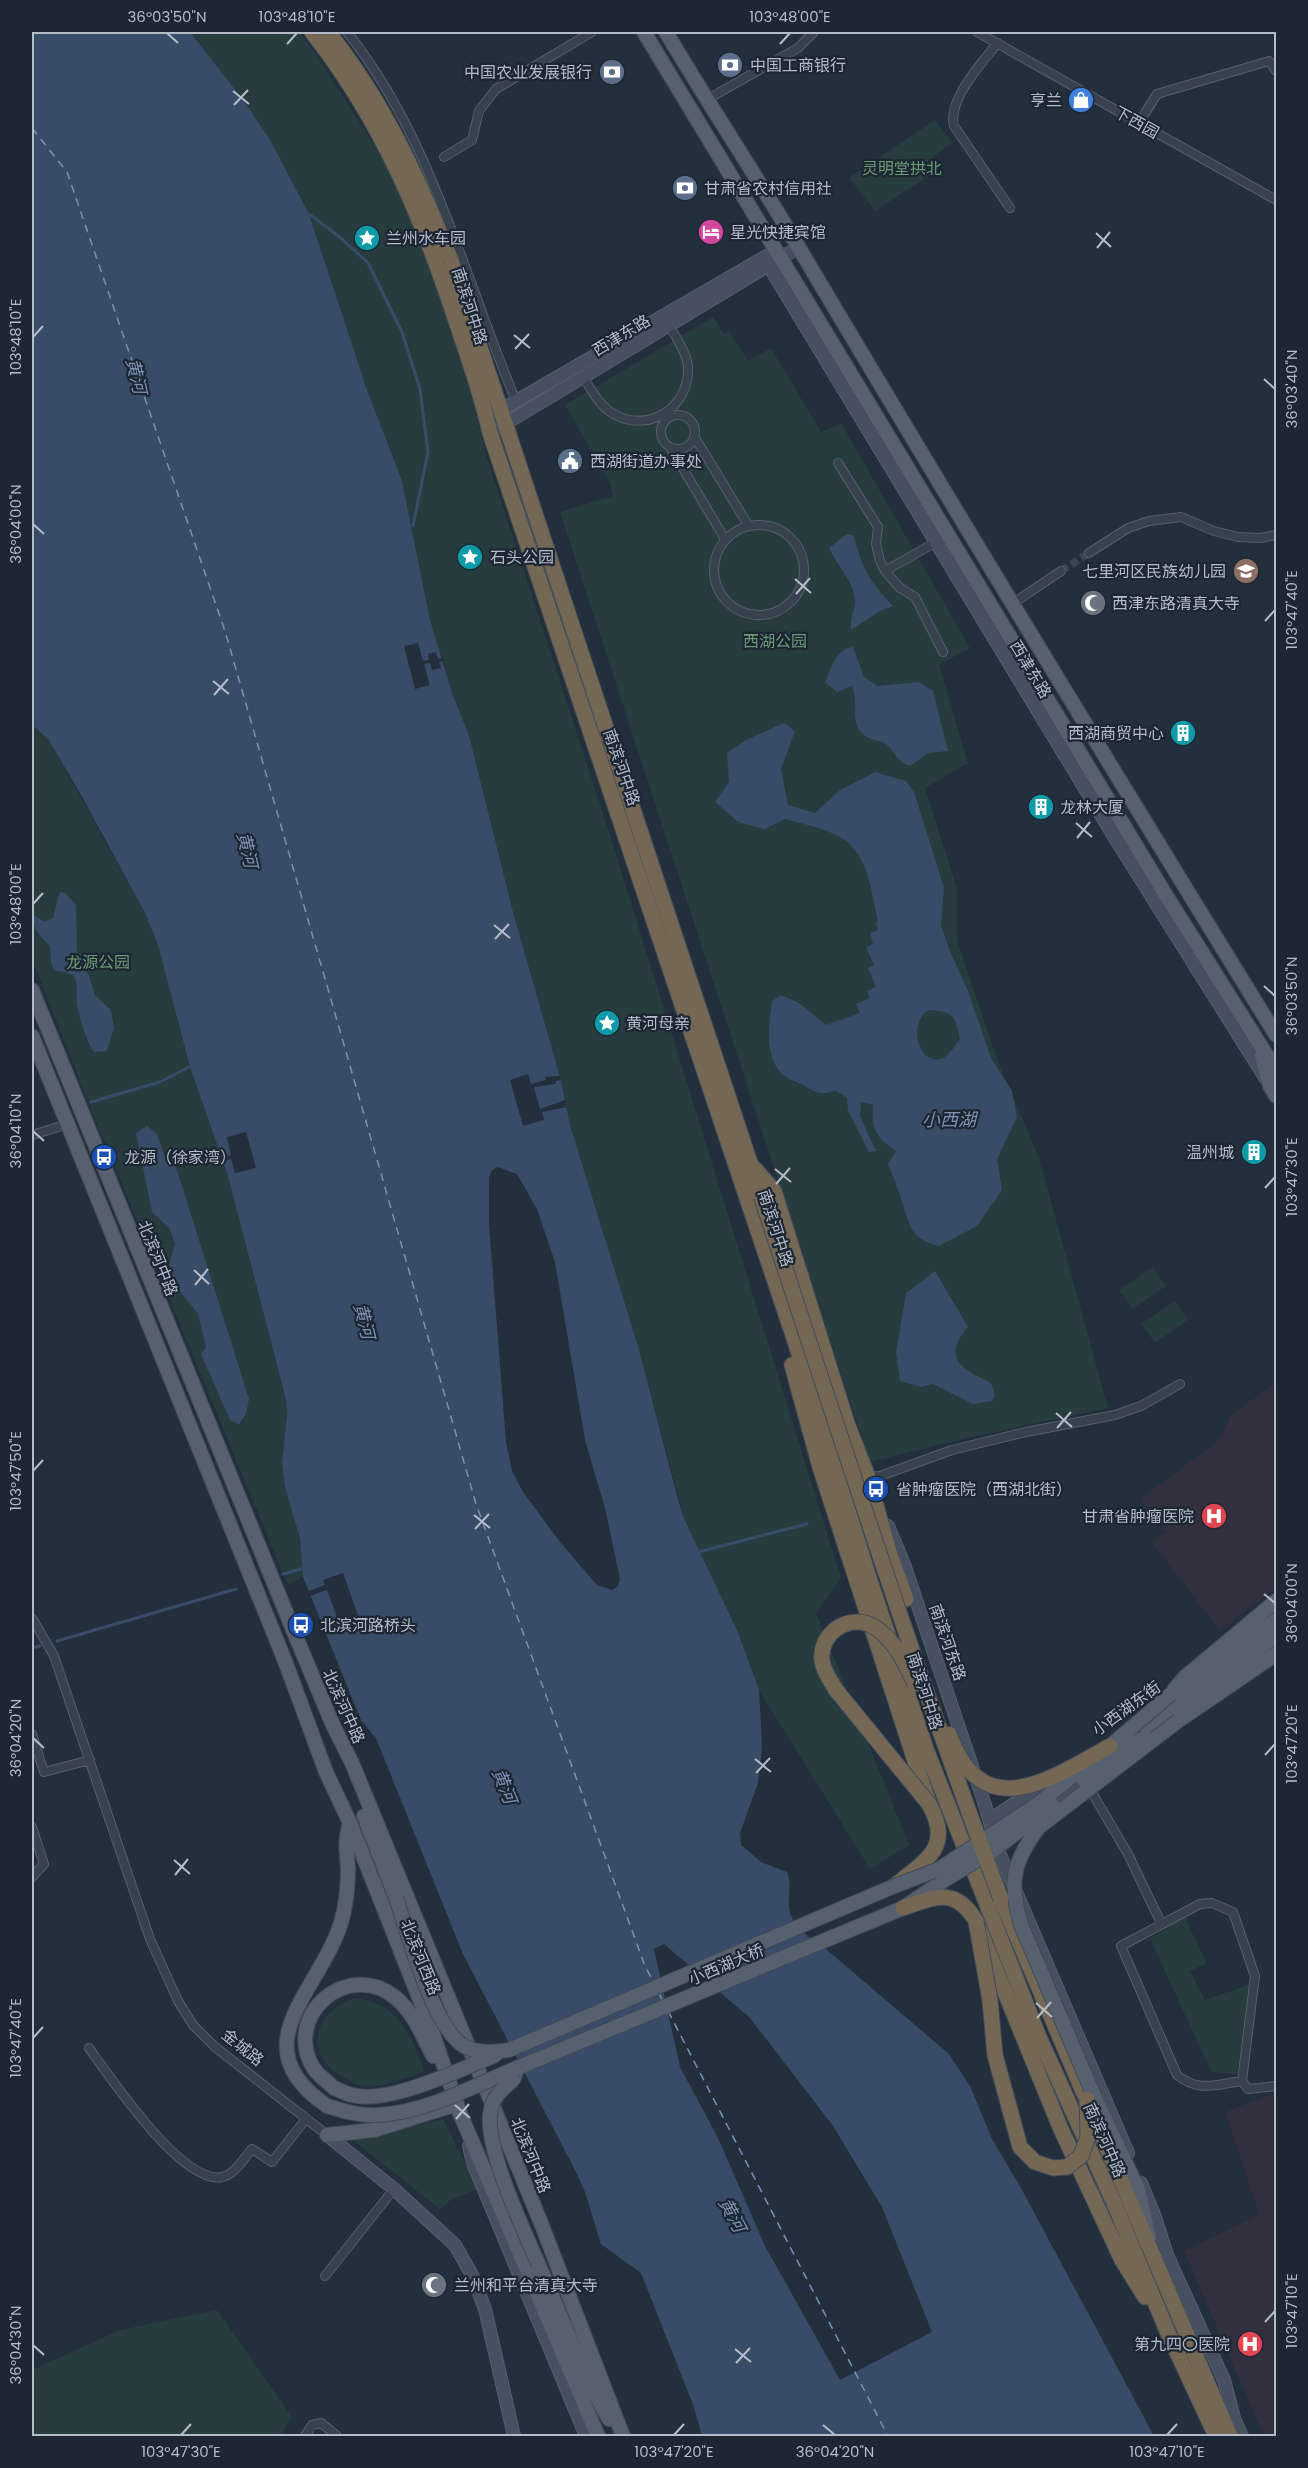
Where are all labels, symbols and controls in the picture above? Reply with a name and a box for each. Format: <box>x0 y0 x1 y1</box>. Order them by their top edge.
text: 36°03'50"N <box>128 6 206 27</box>
text: 103°48'10"E <box>259 6 335 27</box>
text: 103°48'00"E <box>749 6 831 27</box>
bank icon: 中国工商银行 <box>715 50 745 80</box>
place label: 中国工商银行 <box>750 54 846 77</box>
bank icon: 中国农业发展银行 <box>597 57 627 87</box>
place label: 中国农业发展银行 <box>464 61 592 84</box>
shop icon: 亨兰 <box>1066 85 1096 115</box>
place label: 亨兰 <box>1030 89 1062 112</box>
street label: 下西园 <box>1110 101 1163 144</box>
park label: 灵明堂拱北 <box>862 157 942 180</box>
bank icon: 甘肃省农村信用社 <box>670 173 700 203</box>
place label: 甘肃省农村信用社 <box>704 177 832 200</box>
hotel icon: 星光快捷宾馆 <box>696 217 726 247</box>
place label: 星光快捷宾馆 <box>730 221 826 244</box>
place icon: 兰州水车园 <box>352 223 382 253</box>
place label: 兰州水车园 <box>386 227 466 250</box>
street label: 南滨河中路 <box>446 265 493 348</box>
text: 103°48'10"E <box>5 299 26 375</box>
street label: 西津东路 <box>588 309 655 362</box>
text: 36°03'40"N <box>1281 350 1302 428</box>
water label: 黄河 <box>120 356 153 399</box>
public building icon: 西湖街道办事处 <box>555 446 585 476</box>
place label: 西湖街道办事处 <box>590 450 702 473</box>
text: 36°04'00"N <box>5 484 26 564</box>
place icon: 石头公园 <box>455 542 485 572</box>
place label: 石头公园 <box>490 546 554 569</box>
school or university icon: 七里河区民族幼儿园 <box>1231 556 1261 586</box>
place label: 七里河区民族幼儿园 <box>1082 560 1226 583</box>
text: 103°47'40"E <box>1281 570 1302 650</box>
mosque icon: 西津东路清真大寺 <box>1078 588 1108 618</box>
place label: 西津东路清真大寺 <box>1112 592 1240 615</box>
park label: 西湖公园 <box>743 630 807 653</box>
street label: 西津东路 <box>1004 636 1057 703</box>
building icon: 西湖商贸中心 <box>1168 718 1198 748</box>
place label: 西湖商贸中心 <box>1068 722 1164 745</box>
street label: 南滨河中路 <box>598 726 645 809</box>
building icon: 龙林大厦 <box>1026 792 1056 822</box>
place label: 龙林大厦 <box>1060 796 1124 819</box>
water label: 黄河 <box>231 830 264 873</box>
text: 103°48'00"E <box>5 863 26 945</box>
park label: 龙源公园 <box>66 951 130 974</box>
text: 36°03'50"N <box>1281 957 1302 1035</box>
place icon: 黄河母亲 <box>592 1008 622 1038</box>
place label: 黄河母亲 <box>626 1012 690 1035</box>
text: 36°04'10"N <box>5 1094 26 1168</box>
water label: 小西湖 <box>922 1107 979 1132</box>
building icon: 温州城 <box>1239 1137 1269 1167</box>
text: 103°47'30"E <box>1281 1137 1302 1217</box>
place label: 温州城 <box>1186 1141 1234 1164</box>
bus stop icon: 龙源（徐家湾） <box>89 1142 119 1172</box>
place label: 龙源（徐家湾） <box>124 1146 236 1169</box>
street label: 南滨河中路 <box>752 1187 799 1270</box>
street label: 北滨河中路 <box>132 1217 183 1300</box>
water label: 黄河 <box>348 1300 382 1344</box>
text: 103°47'50"E <box>5 1431 26 1511</box>
bus stop icon: 省肿瘤医院（西湖北街） <box>861 1474 891 1504</box>
place label: 省肿瘤医院（西湖北街） <box>896 1478 1072 1501</box>
hospital icon: 甘肃省肿瘤医院 <box>1199 1501 1229 1531</box>
place label: 甘肃省肿瘤医院 <box>1082 1505 1194 1528</box>
text: 36°04'00"N <box>1281 1563 1302 1643</box>
street label: 南滨河东路 <box>924 1601 971 1684</box>
bus stop icon: 北滨河路桥头 <box>286 1610 316 1640</box>
place label: 北滨河路桥头 <box>320 1614 416 1637</box>
street label: 南滨河中路 <box>901 1650 948 1733</box>
street label: 北滨河中路 <box>317 1665 370 1747</box>
street label: 小西湖东街 <box>1087 1676 1165 1741</box>
text: 36°04'20"N <box>5 1699 26 1777</box>
text: 103°47'20"E <box>1281 1704 1302 1784</box>
water label: 黄河 <box>486 1764 524 1810</box>
street label: 北滨河西路 <box>395 1916 446 1999</box>
street label: 小西湖大桥 <box>685 1938 768 1991</box>
text: 103°47'40"E <box>5 1998 26 2078</box>
street label: 金城路 <box>217 2023 269 2071</box>
street label: 南滨河中路 <box>1078 2099 1131 2181</box>
street label: 北滨河中路 <box>505 2114 556 2197</box>
water label: 黄河 <box>713 2193 753 2239</box>
mosque icon: 兰州和平台清真大寺 <box>419 2270 449 2300</box>
text: 103°47'10"E <box>1281 2273 1302 2349</box>
place label: 兰州和平台清真大寺 <box>454 2274 598 2297</box>
text: 36°04'30"N <box>5 2306 26 2384</box>
hospital icon: 第九四〇医院 <box>1235 2329 1265 2359</box>
place label: 第九四〇医院 <box>1134 2333 1230 2356</box>
text: 103°47'30"E <box>141 2441 221 2462</box>
text: 103°47'20"E <box>634 2441 714 2462</box>
text: 36°04'20"N <box>796 2441 874 2462</box>
text: 103°47'10"E <box>1129 2441 1205 2462</box>

